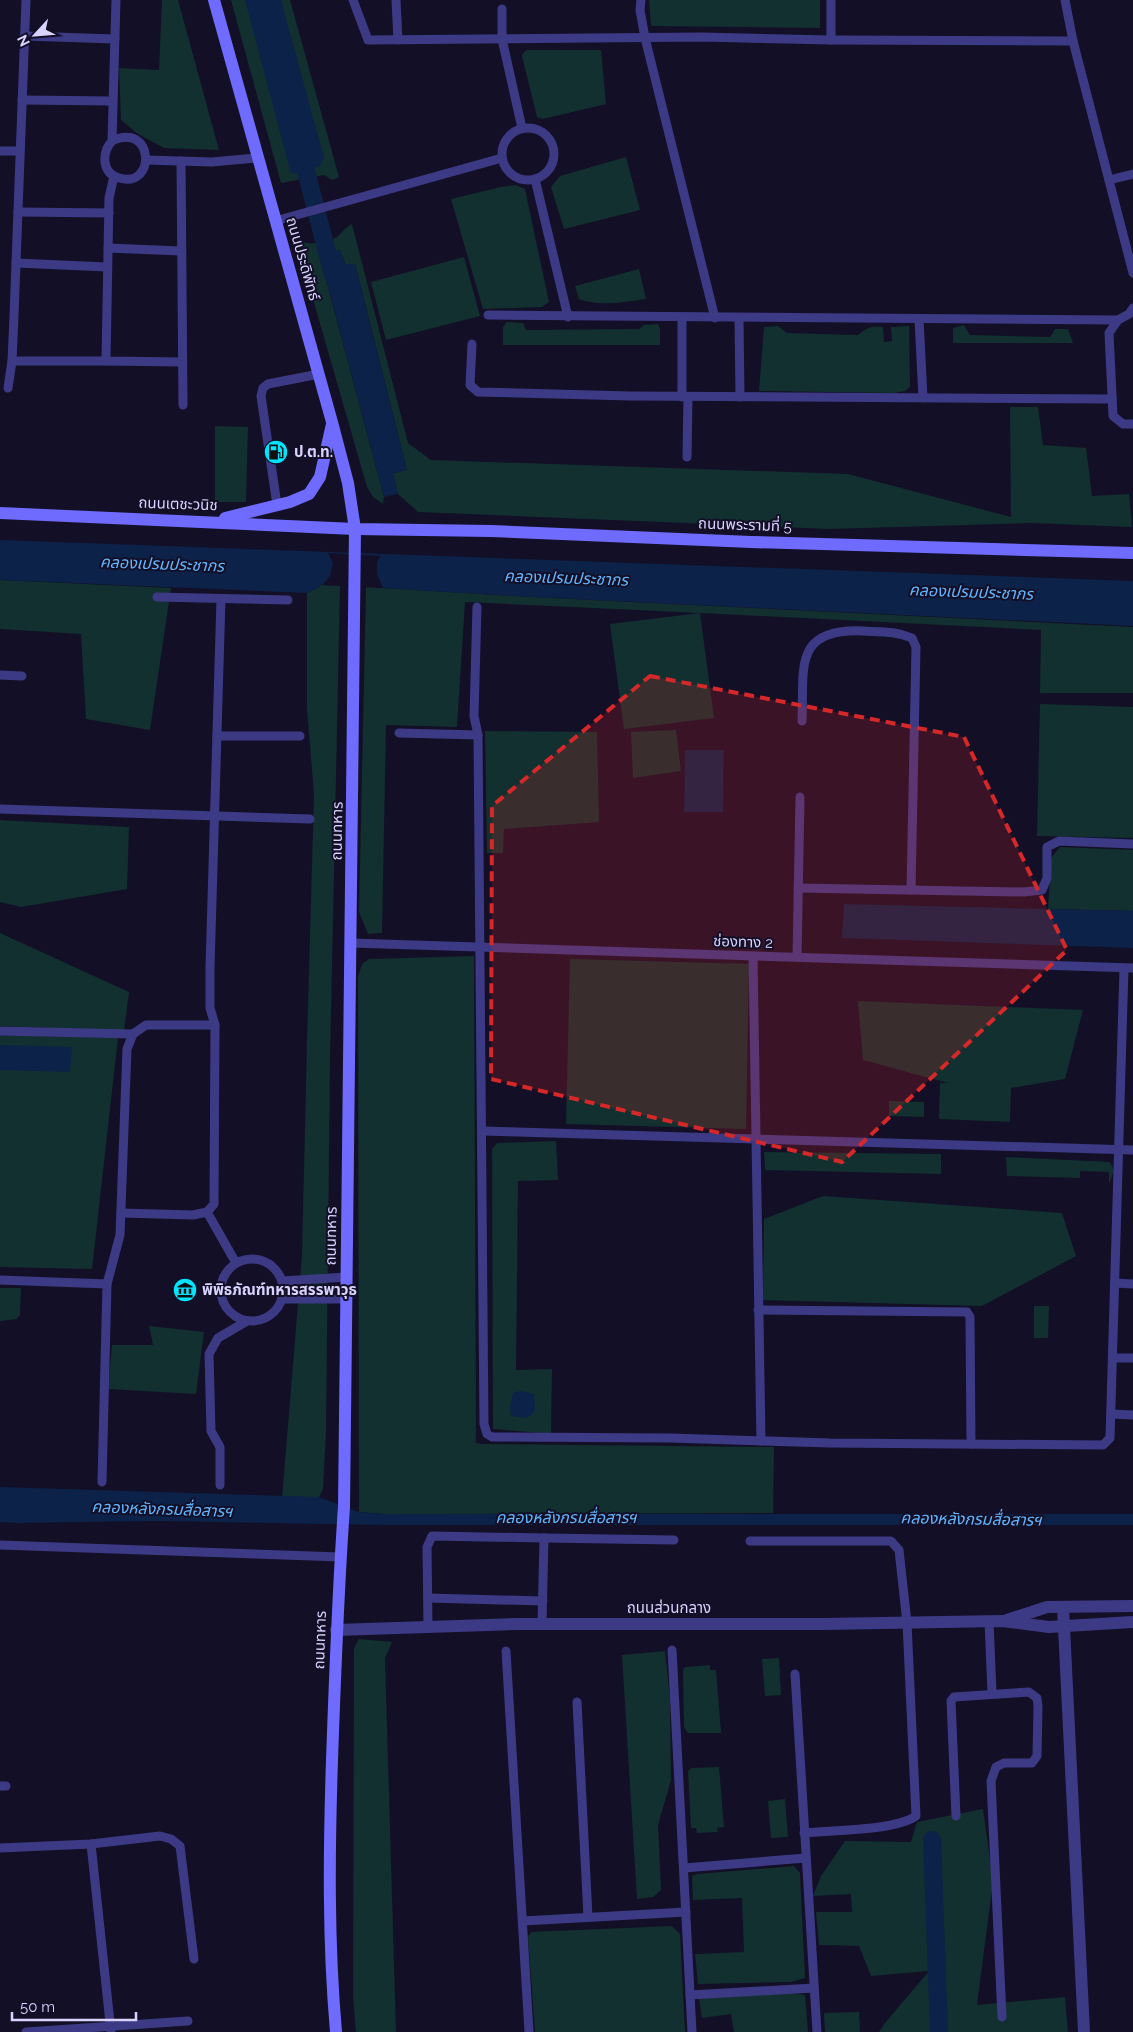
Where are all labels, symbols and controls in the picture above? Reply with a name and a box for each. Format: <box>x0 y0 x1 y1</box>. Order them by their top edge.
north arrow <box>10 10 60 60</box>
text: N <box>14 32 33 49</box>
street label: ถนนประดิพัทธ์ <box>283 215 324 303</box>
fuel station icon: ป.ต.ท. <box>263 439 289 465</box>
place label: ป.ต.ท. <box>294 443 333 461</box>
street label: ถนนเตชะวนิช <box>138 494 218 514</box>
street label: ถนนพระรามที่ 5 <box>698 512 792 536</box>
water label: คลองเปรมประชากร <box>100 552 226 576</box>
water label: คลองเปรมประชากร <box>504 566 630 590</box>
water label: คลองเปรมประชากร <box>909 580 1035 604</box>
street label: ถนนทหาร <box>327 801 347 861</box>
street label: ช่องทาง 2 <box>713 932 773 952</box>
street label: ถนนทหาร <box>321 1206 341 1266</box>
museum icon: พิพิธภัณฑ์ทหารสรรพาวุธ <box>172 1277 198 1303</box>
place label: พิพิธภัณฑ์ทหารสรรพาวุธ <box>202 1281 357 1299</box>
water label: คลองหลังกรมสื่อสารฯ <box>91 1495 234 1521</box>
water label: คลองหลังกรมสื่อสารฯ <box>495 1506 637 1527</box>
water label: คลองหลังกรมสื่อสารฯ <box>900 1506 1042 1530</box>
street label: ถนนส่วนกลาง <box>627 1599 711 1617</box>
street label: ถนนทหาร <box>310 1610 330 1670</box>
scale bar <box>12 1990 136 2022</box>
text: 50 m <box>20 1998 55 2016</box>

